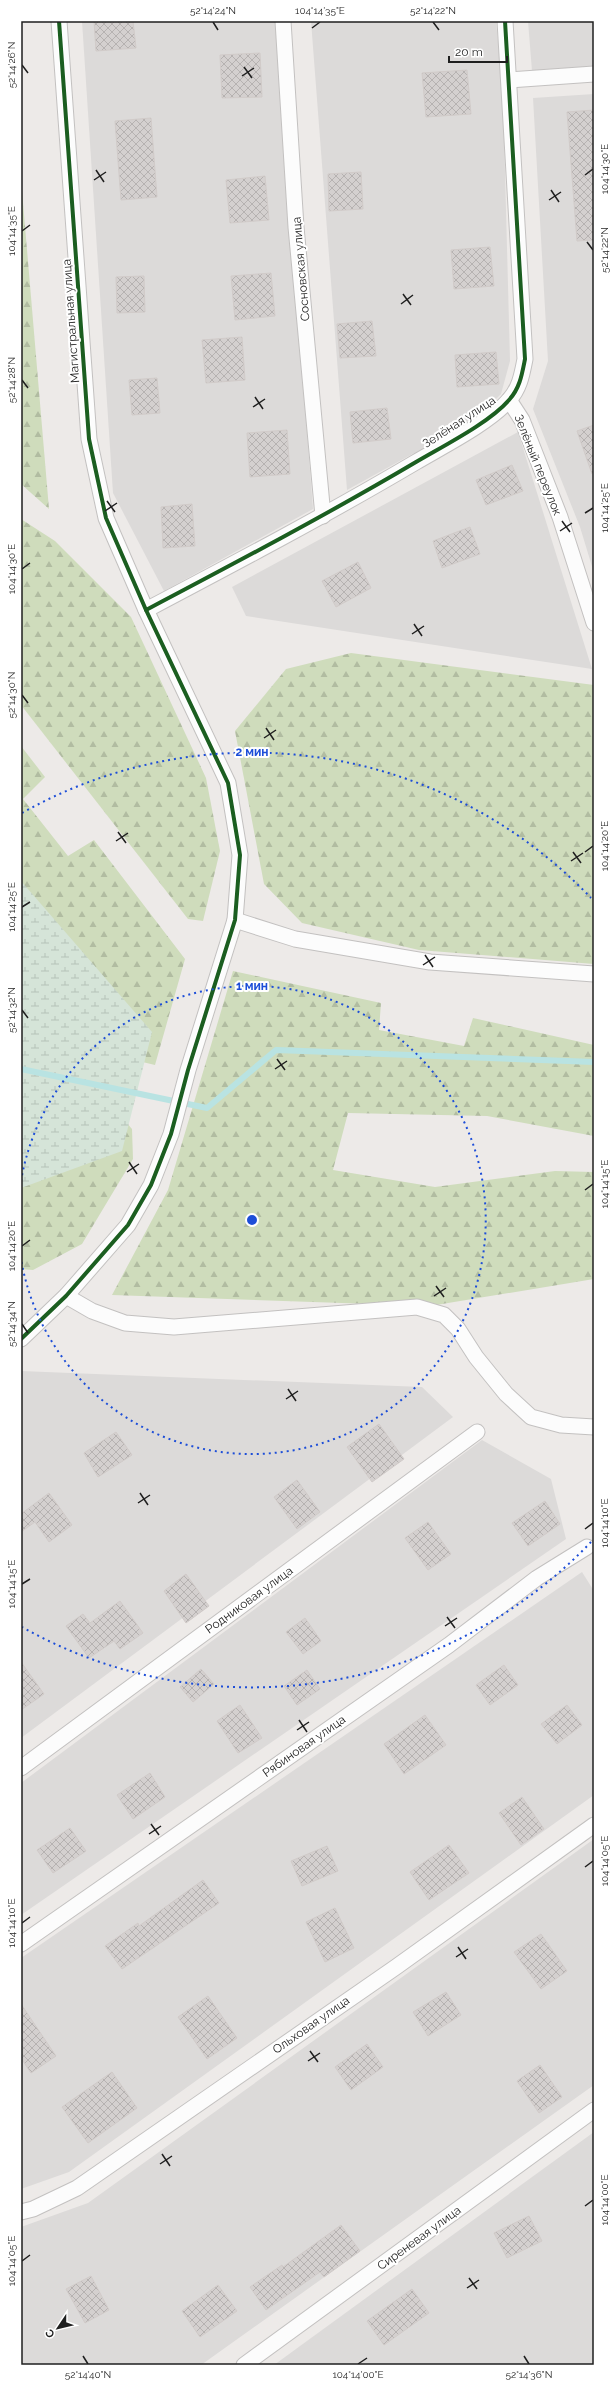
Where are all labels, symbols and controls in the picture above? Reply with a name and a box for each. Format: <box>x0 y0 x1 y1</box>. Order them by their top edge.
text: 52°14'24"N <box>190 5 236 16</box>
text: 104°14'35"E <box>295 5 345 16</box>
text: 52°14'22"N <box>410 5 456 16</box>
scale bar <box>449 38 507 64</box>
text: 52°14'26"N <box>6 42 17 88</box>
text: 20 m <box>455 45 483 59</box>
text: 104°14'30"E <box>599 144 610 194</box>
text: 104°14'35"E <box>6 206 17 256</box>
street label: Сосновская улица <box>289 216 313 322</box>
text: 52°14'22"N <box>599 227 610 273</box>
street label: Магистральная улица <box>60 258 82 384</box>
text: 52°14'28"N <box>6 357 17 403</box>
street label: Зелёная улица <box>420 393 498 451</box>
street label: Зелёный переулок <box>511 412 565 518</box>
text: 104°14'25"E <box>599 483 610 533</box>
text: 104°14'30"E <box>6 544 17 594</box>
text: 52°14'30"N <box>6 672 17 718</box>
text: 2 мин <box>235 745 269 759</box>
text: 104°14'20"E <box>599 821 610 871</box>
text: 104°14'25"E <box>6 882 17 932</box>
text: 1 мин <box>236 979 268 993</box>
text: 52°14'32"N <box>6 987 17 1033</box>
text: 104°14'15"E <box>599 1160 610 1208</box>
centre of rings <box>245 1213 259 1227</box>
text: 104°14'20"E <box>6 1221 17 1271</box>
text: 52°14'34"N <box>6 1301 17 1347</box>
text: 104°14'10"E <box>599 1498 610 1548</box>
text: 104°14'15"E <box>6 1560 17 1608</box>
street label: Родниковая улица <box>203 1564 295 1636</box>
street label: Рябиновая улица <box>260 1712 348 1780</box>
text: 104°14'05"E <box>599 1836 610 1886</box>
text: 104°14'10"E <box>6 1898 17 1948</box>
street label: Ольховая улица <box>270 1993 352 2057</box>
text: 104°14'00"E <box>599 2174 610 2226</box>
street label: Сиреневая улица <box>375 2203 463 2273</box>
text: 104°14'05"E <box>6 2236 17 2286</box>
north arrow <box>38 2308 78 2348</box>
text: С <box>42 2326 58 2340</box>
text: 52°14'40"N <box>65 2369 111 2380</box>
text: 104°14'00"E <box>332 2369 384 2380</box>
text: 52°14'36"N <box>506 2369 552 2380</box>

